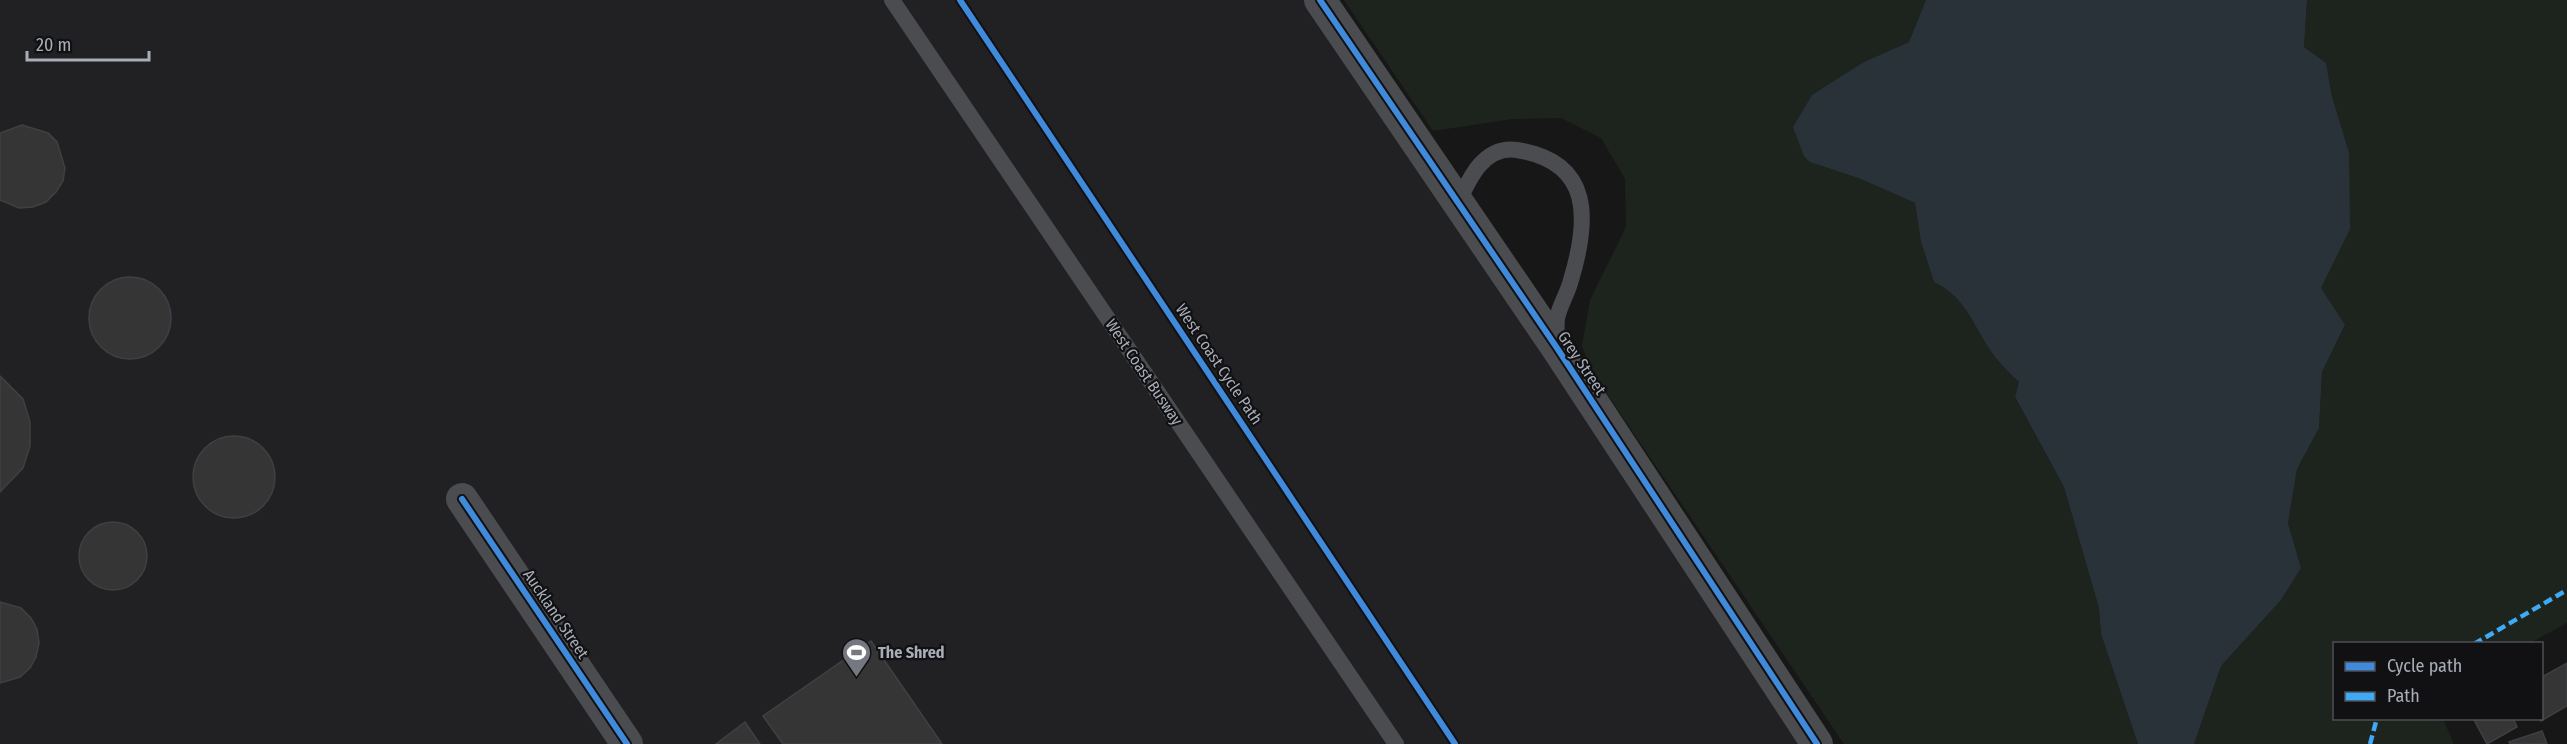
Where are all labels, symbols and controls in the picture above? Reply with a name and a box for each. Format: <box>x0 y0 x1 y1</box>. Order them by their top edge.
scale bar <box>27 24 148 62</box>
text: 20 m <box>36 34 71 56</box>
street label: West Coast Cycle Path <box>1172 300 1266 428</box>
street label: West Coast Busway <box>1101 315 1187 429</box>
street label: Grey Street <box>1554 328 1611 399</box>
street label: Auckland Street <box>519 566 593 663</box>
sports icon: The Shred <box>841 636 873 678</box>
legend <box>2333 642 2543 720</box>
place label: The Shred <box>878 643 945 662</box>
text: Cycle path <box>2387 655 2462 677</box>
text: Path <box>2387 685 2420 707</box>

